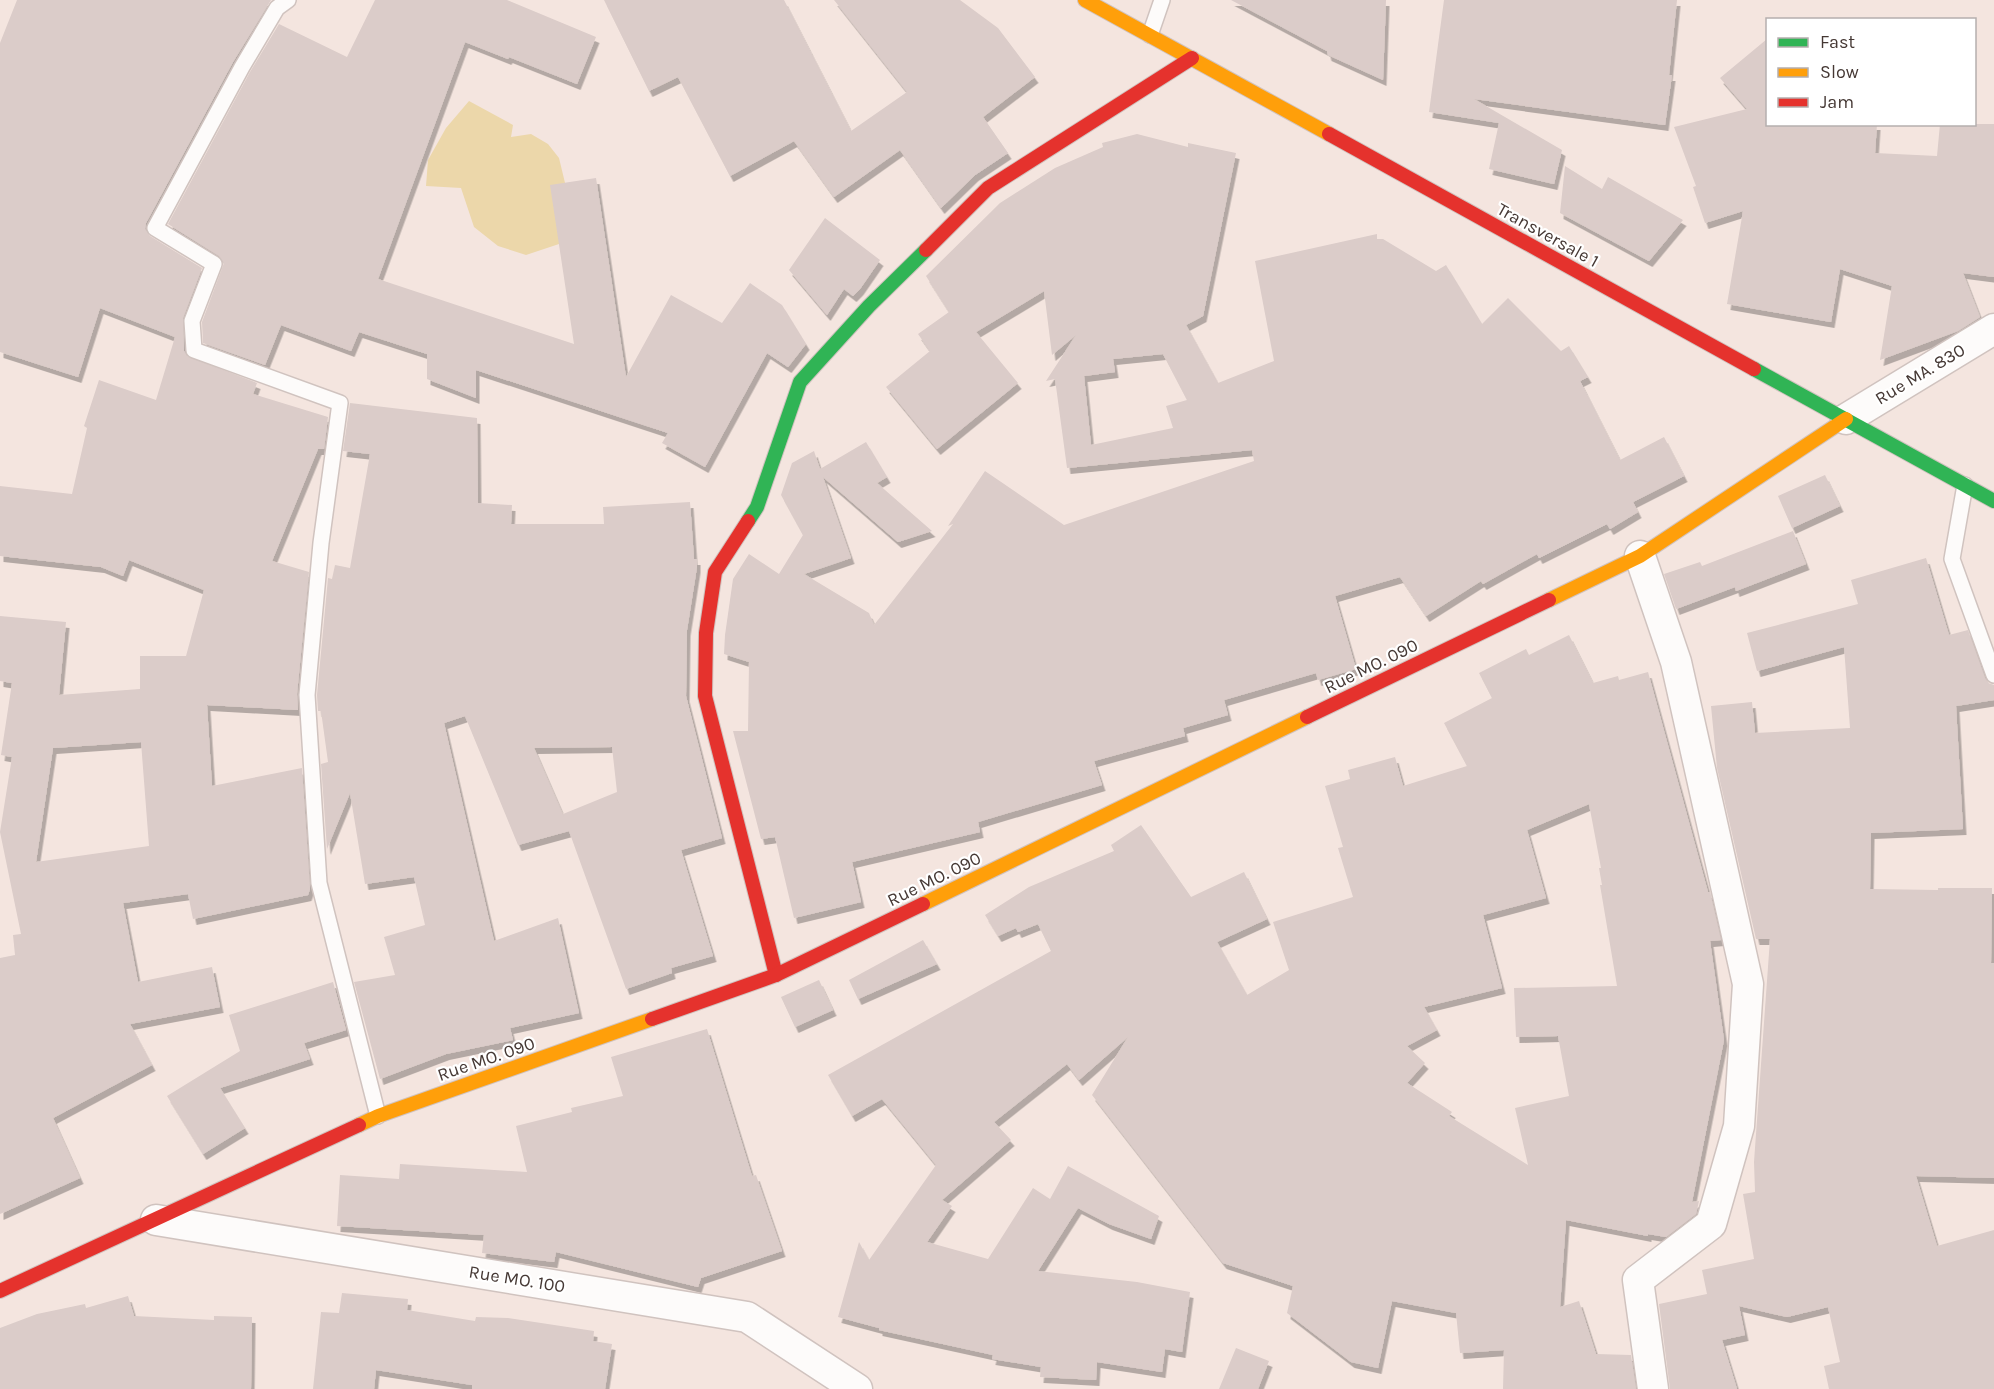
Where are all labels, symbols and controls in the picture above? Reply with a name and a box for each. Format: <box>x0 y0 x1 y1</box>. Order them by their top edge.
legend <box>1766 18 1976 126</box>
text: Fast <box>1820 31 1855 53</box>
text: Slow <box>1820 61 1859 83</box>
text: Jam <box>1820 91 1854 113</box>
street label: Transversale 1 <box>1493 198 1603 272</box>
street label: Rue MA. 830 <box>1871 339 1969 409</box>
street label: Rue MO. 090 <box>1321 634 1421 698</box>
street label: Rue MO. 090 <box>884 847 984 911</box>
street label: Rue MO. 090 <box>434 1032 538 1086</box>
street label: Rue MO. 100 <box>467 1261 567 1297</box>

